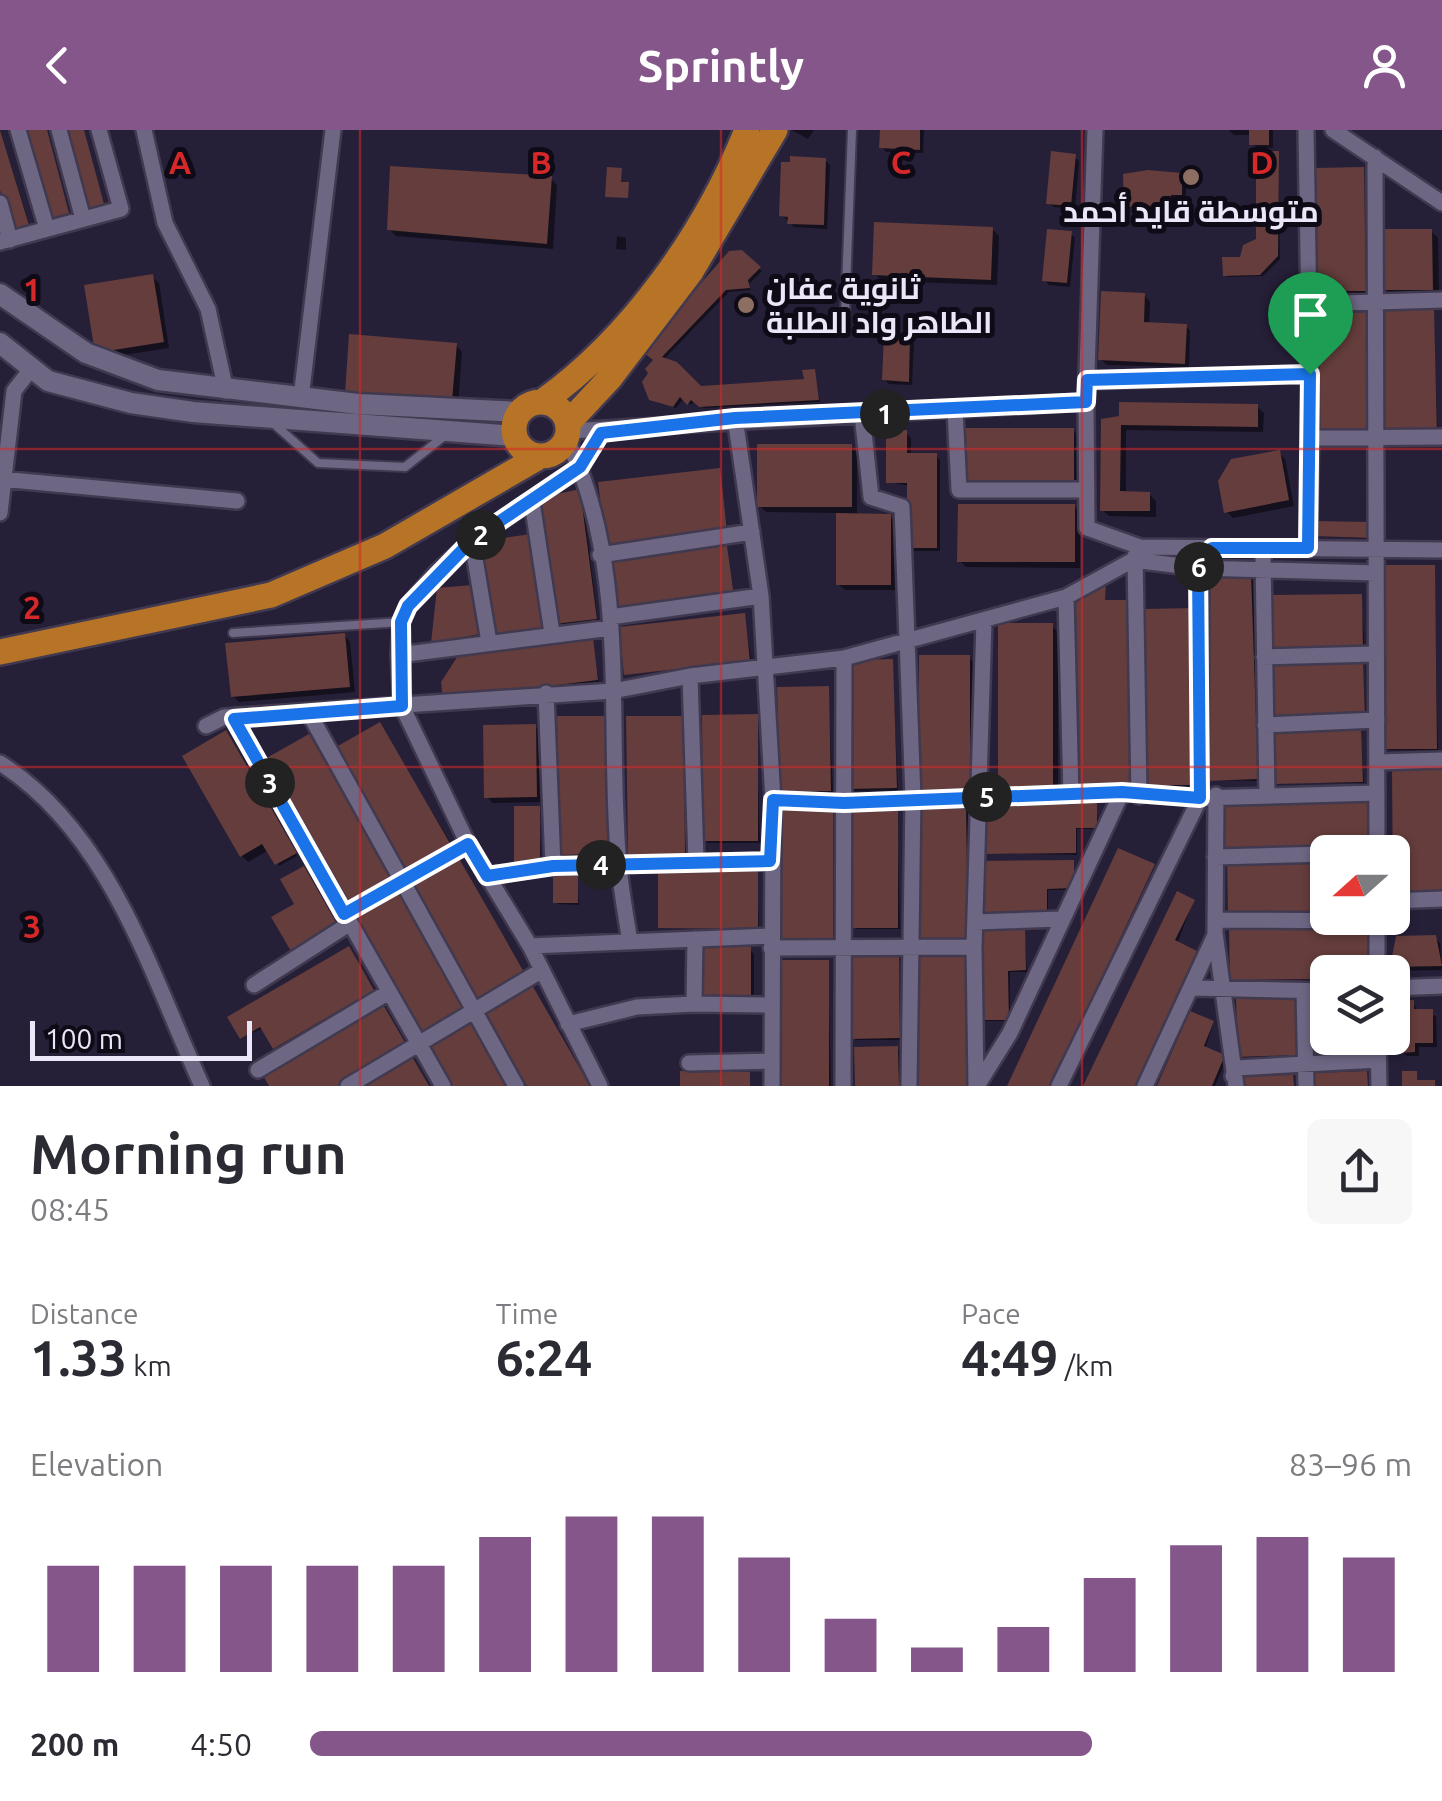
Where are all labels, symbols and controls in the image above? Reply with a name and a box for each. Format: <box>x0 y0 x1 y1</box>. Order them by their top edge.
icon: back <box>30 38 85 93</box>
icon: person <box>1357 38 1412 93</box>
text: Sprintly <box>638 40 804 91</box>
text: A <box>169 144 192 180</box>
text: B <box>530 144 552 180</box>
text: C <box>891 144 911 180</box>
text: D <box>1250 144 1274 180</box>
marker: متوسطة قايد أحمد <box>1180 166 1202 188</box>
place label: متوسطة قايد أحمد <box>1063 192 1319 230</box>
text: 1 <box>23 271 41 307</box>
place label: ثانوية عفان الطاهر واد الطلبة <box>766 271 992 341</box>
pin <box>1268 272 1353 375</box>
icon: arrive <box>1283 287 1338 342</box>
marker: ثانوية عفان الطاهر واد الطلبة <box>735 294 757 316</box>
pin: 1 <box>860 389 910 439</box>
text: 1 <box>877 398 893 429</box>
pin: 2 <box>456 510 506 560</box>
text: 2 <box>473 519 489 550</box>
pin: 6 <box>1174 542 1224 592</box>
text: 6 <box>1191 551 1207 582</box>
text: 2 <box>23 589 41 625</box>
pin: 3 <box>245 758 295 808</box>
text: 3 <box>262 767 278 798</box>
pin: 5 <box>962 772 1012 822</box>
text: 5 <box>979 781 995 812</box>
north arrow <box>1310 835 1410 935</box>
map controls <box>1310 835 1410 1055</box>
pin: 4 <box>576 840 626 890</box>
text: 4 <box>593 849 609 880</box>
text: 3 <box>23 908 41 944</box>
button: layers <box>1310 955 1410 1055</box>
scale bar <box>30 1016 252 1060</box>
text: 100 m <box>45 1023 123 1054</box>
button: share <box>1307 1119 1412 1224</box>
text: Morning run <box>30 1123 347 1184</box>
text: 08:45 <box>30 1191 110 1227</box>
text: Distance <box>30 1298 138 1329</box>
text: Time <box>496 1298 558 1329</box>
text: Pace <box>961 1298 1021 1329</box>
text: 1.33 <box>30 1329 127 1385</box>
text: 6:24 <box>496 1329 593 1385</box>
text: 4:49 <box>961 1329 1058 1385</box>
text: km <box>127 1350 172 1381</box>
text: /km <box>1058 1350 1113 1381</box>
text: Elevation <box>30 1446 163 1482</box>
text: 83–96 m <box>1289 1446 1412 1482</box>
text: 200 m <box>30 1726 119 1762</box>
text: 4:50 <box>190 1726 252 1762</box>

